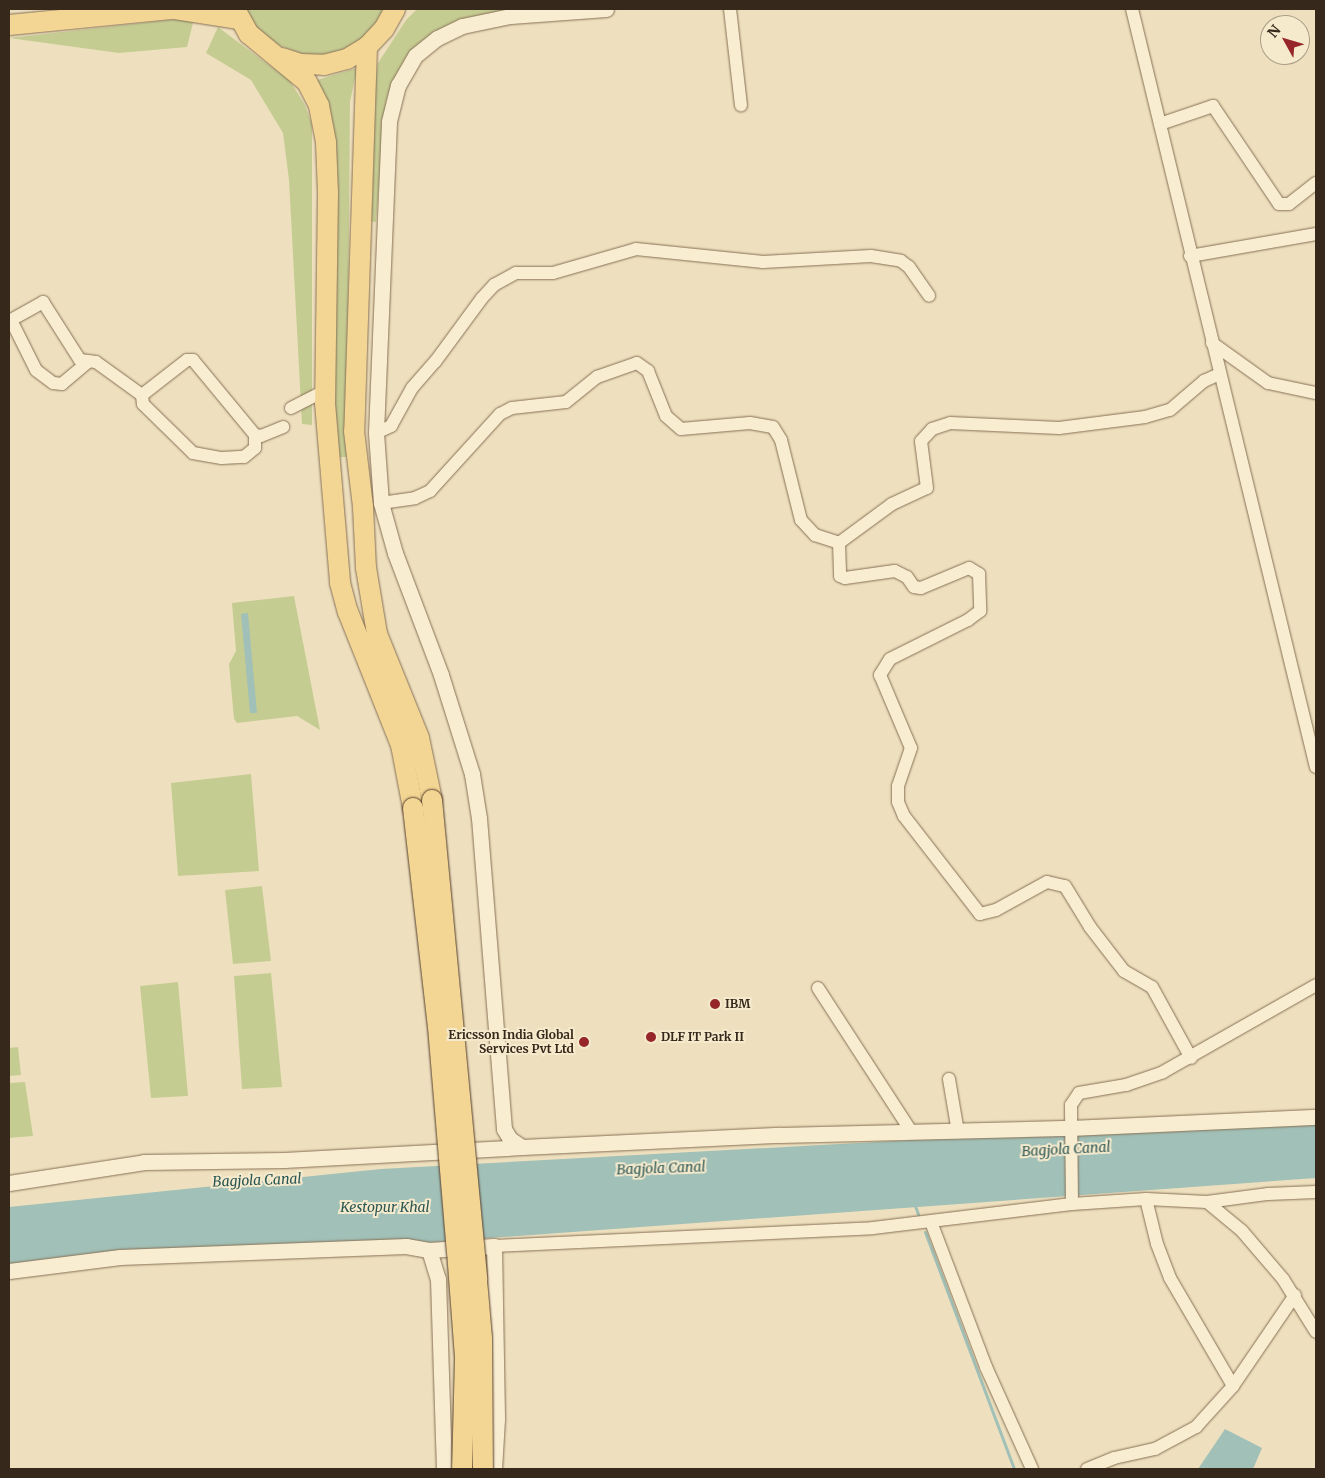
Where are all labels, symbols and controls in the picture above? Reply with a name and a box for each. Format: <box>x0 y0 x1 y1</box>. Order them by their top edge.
north arrow <box>1260 15 1310 65</box>
text: N <box>1264 21 1285 41</box>
place label: IBM <box>725 997 750 1011</box>
marker: IBM <box>709 998 721 1010</box>
place label: Ericsson India Global Services Pvt Ltd <box>448 1028 574 1056</box>
place label: DLF IT Park II <box>661 1030 744 1044</box>
marker: DLF IT Park II <box>645 1031 657 1043</box>
marker: Ericsson India Global Services Pvt Ltd <box>578 1036 590 1048</box>
water label: Bagjola Canal <box>1021 1138 1111 1160</box>
water label: Bagjola Canal <box>616 1158 706 1178</box>
water label: Bagjola Canal <box>212 1170 302 1190</box>
water label: Kestopur Khal <box>340 1199 430 1215</box>

